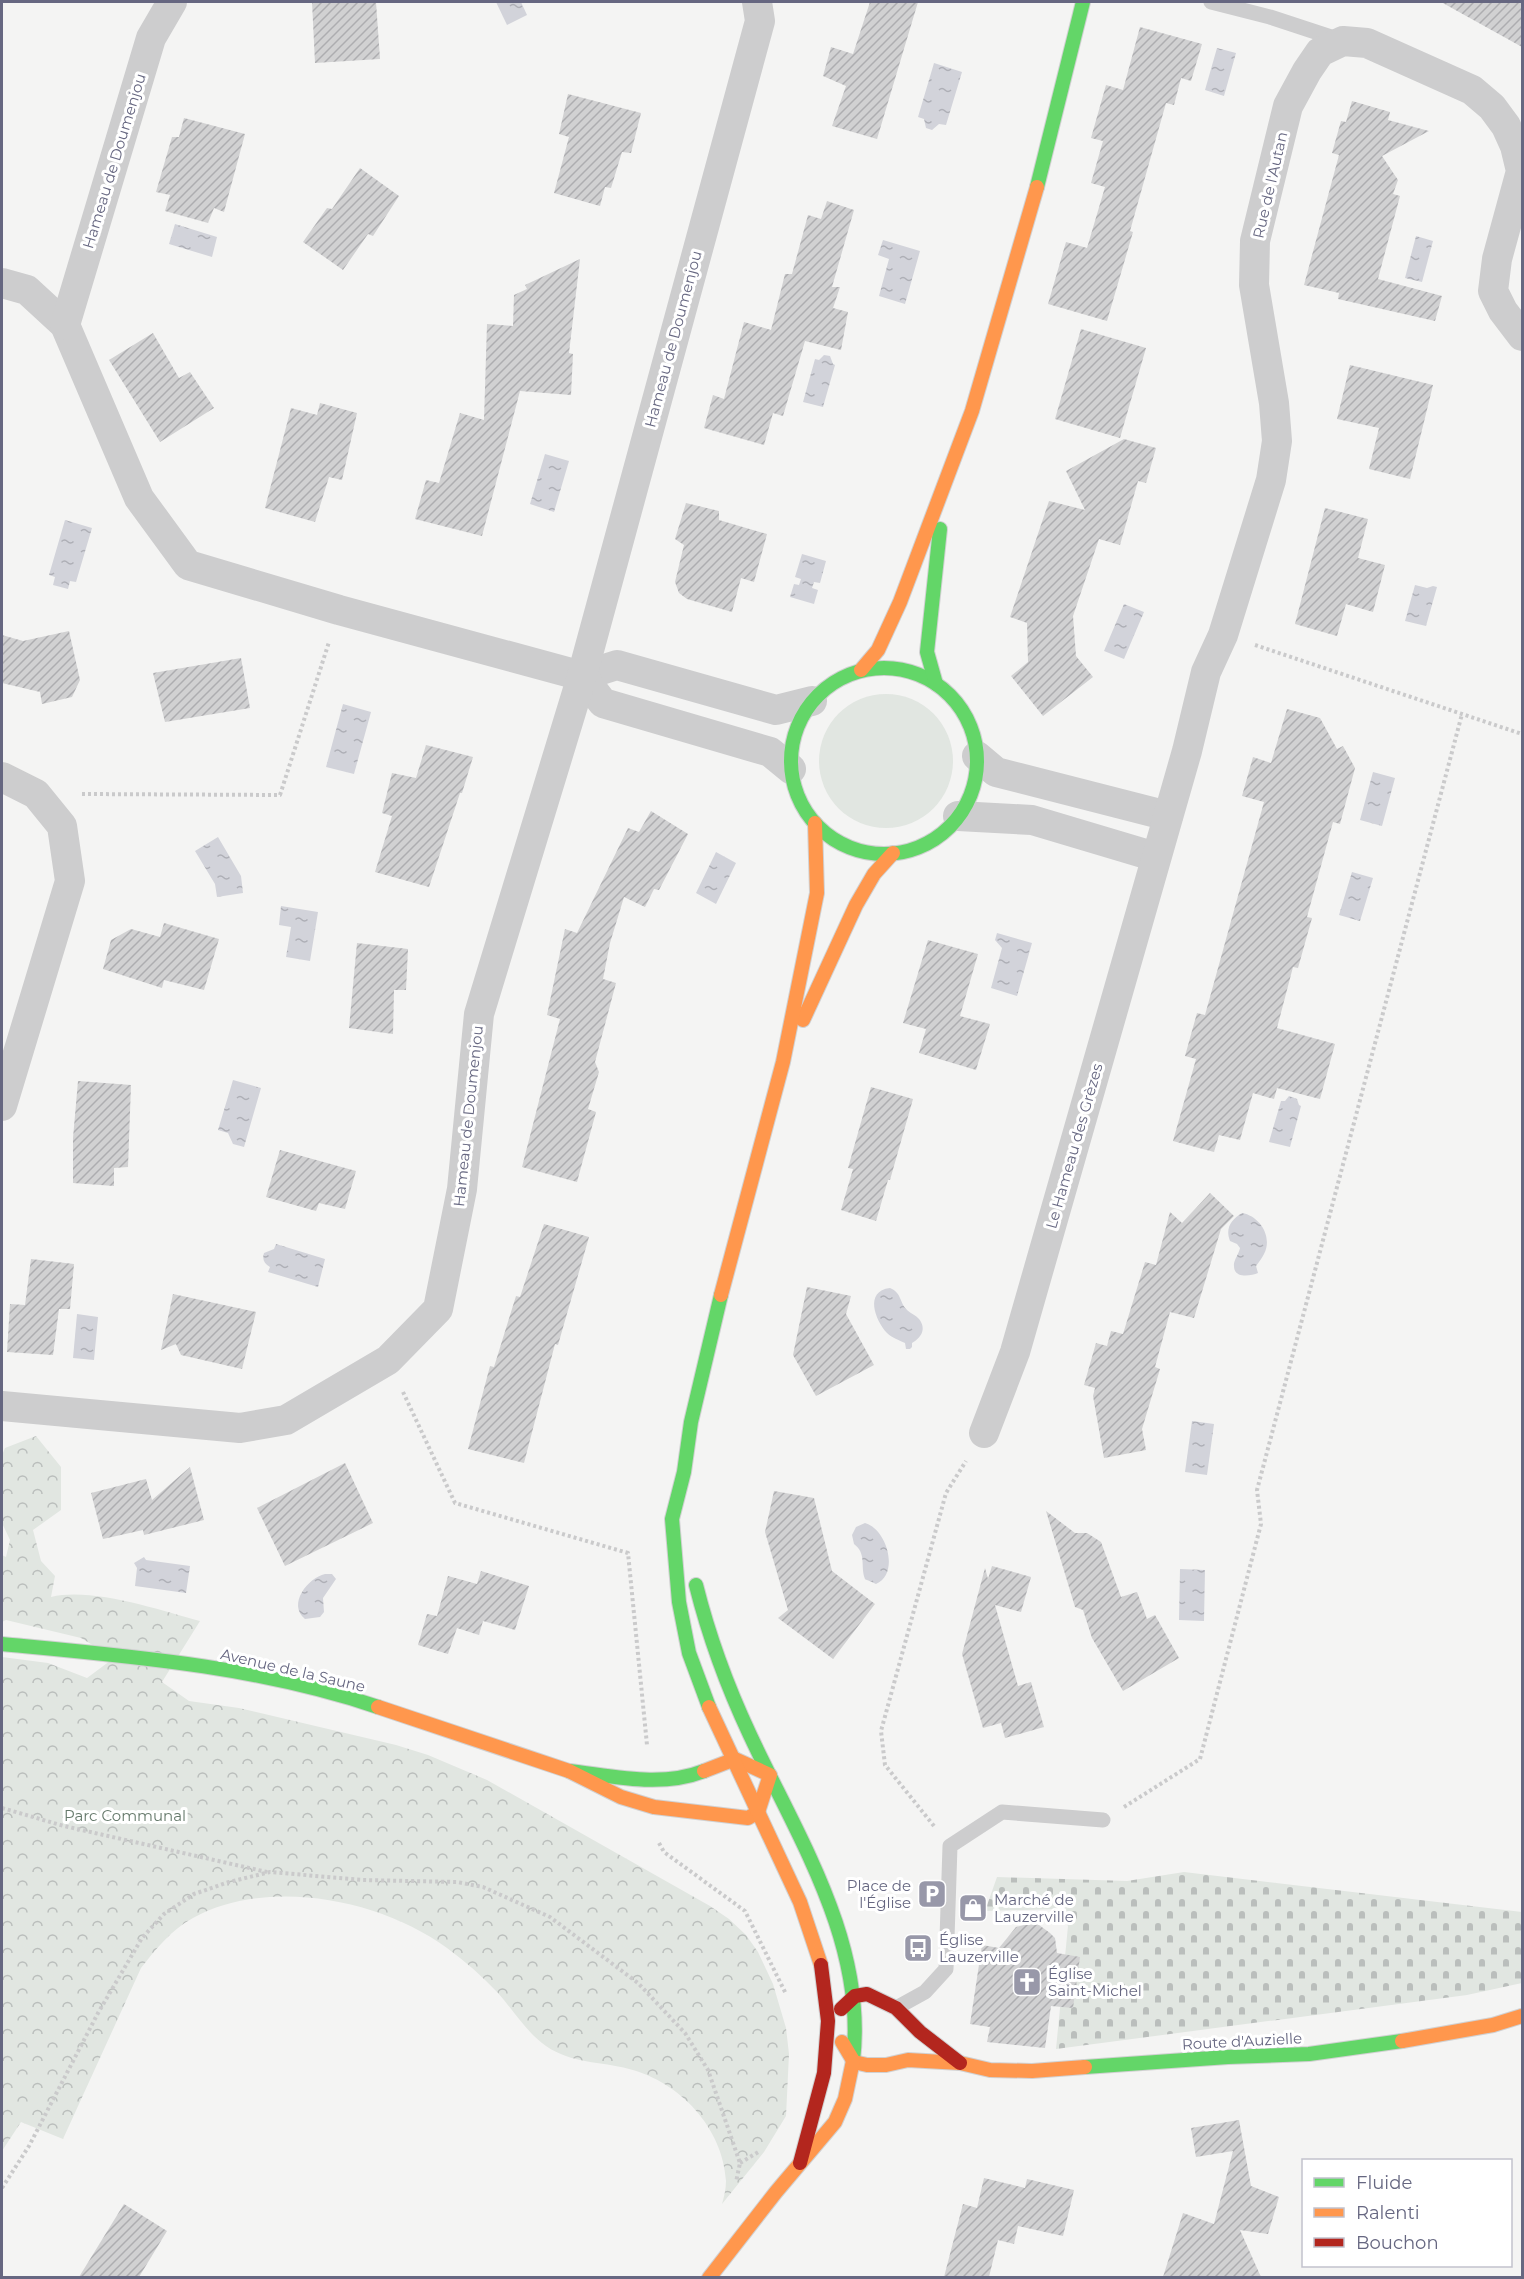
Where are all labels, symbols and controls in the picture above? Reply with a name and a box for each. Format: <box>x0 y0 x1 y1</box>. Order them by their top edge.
street label: Hameau de Doumenjou <box>78 71 150 251</box>
street label: Rue de l'Autan <box>1248 130 1292 240</box>
street label: Hameau de Doumenjou <box>640 248 706 430</box>
street label: Hameau de Doumenjou <box>449 1024 487 1208</box>
street label: Le Hameau des Grèzes <box>1041 1061 1107 1231</box>
street label: Avenue de la Saune <box>219 1644 367 1696</box>
park label: Parc Communal <box>64 1806 186 1825</box>
place label: Place de l'Église <box>847 1876 911 1912</box>
parking icon: Place de l'Église <box>916 1878 948 1910</box>
place label: Marché de Lauzerville <box>994 1890 1074 1926</box>
shop icon: Marché de Lauzerville <box>957 1892 989 1924</box>
place label: Église Lauzerville <box>939 1930 1019 1966</box>
bus stop icon: Église Lauzerville <box>902 1932 934 1964</box>
place label: Église Saint-Michel <box>1048 1964 1142 2000</box>
church icon: Église Saint-Michel <box>1011 1966 1043 1998</box>
street label: Route d'Auzielle <box>1181 2028 1303 2054</box>
legend <box>1302 2159 1512 2267</box>
text: Fluide <box>1356 2172 1412 2194</box>
text: Ralenti <box>1356 2202 1420 2224</box>
text: Bouchon <box>1356 2232 1439 2254</box>

